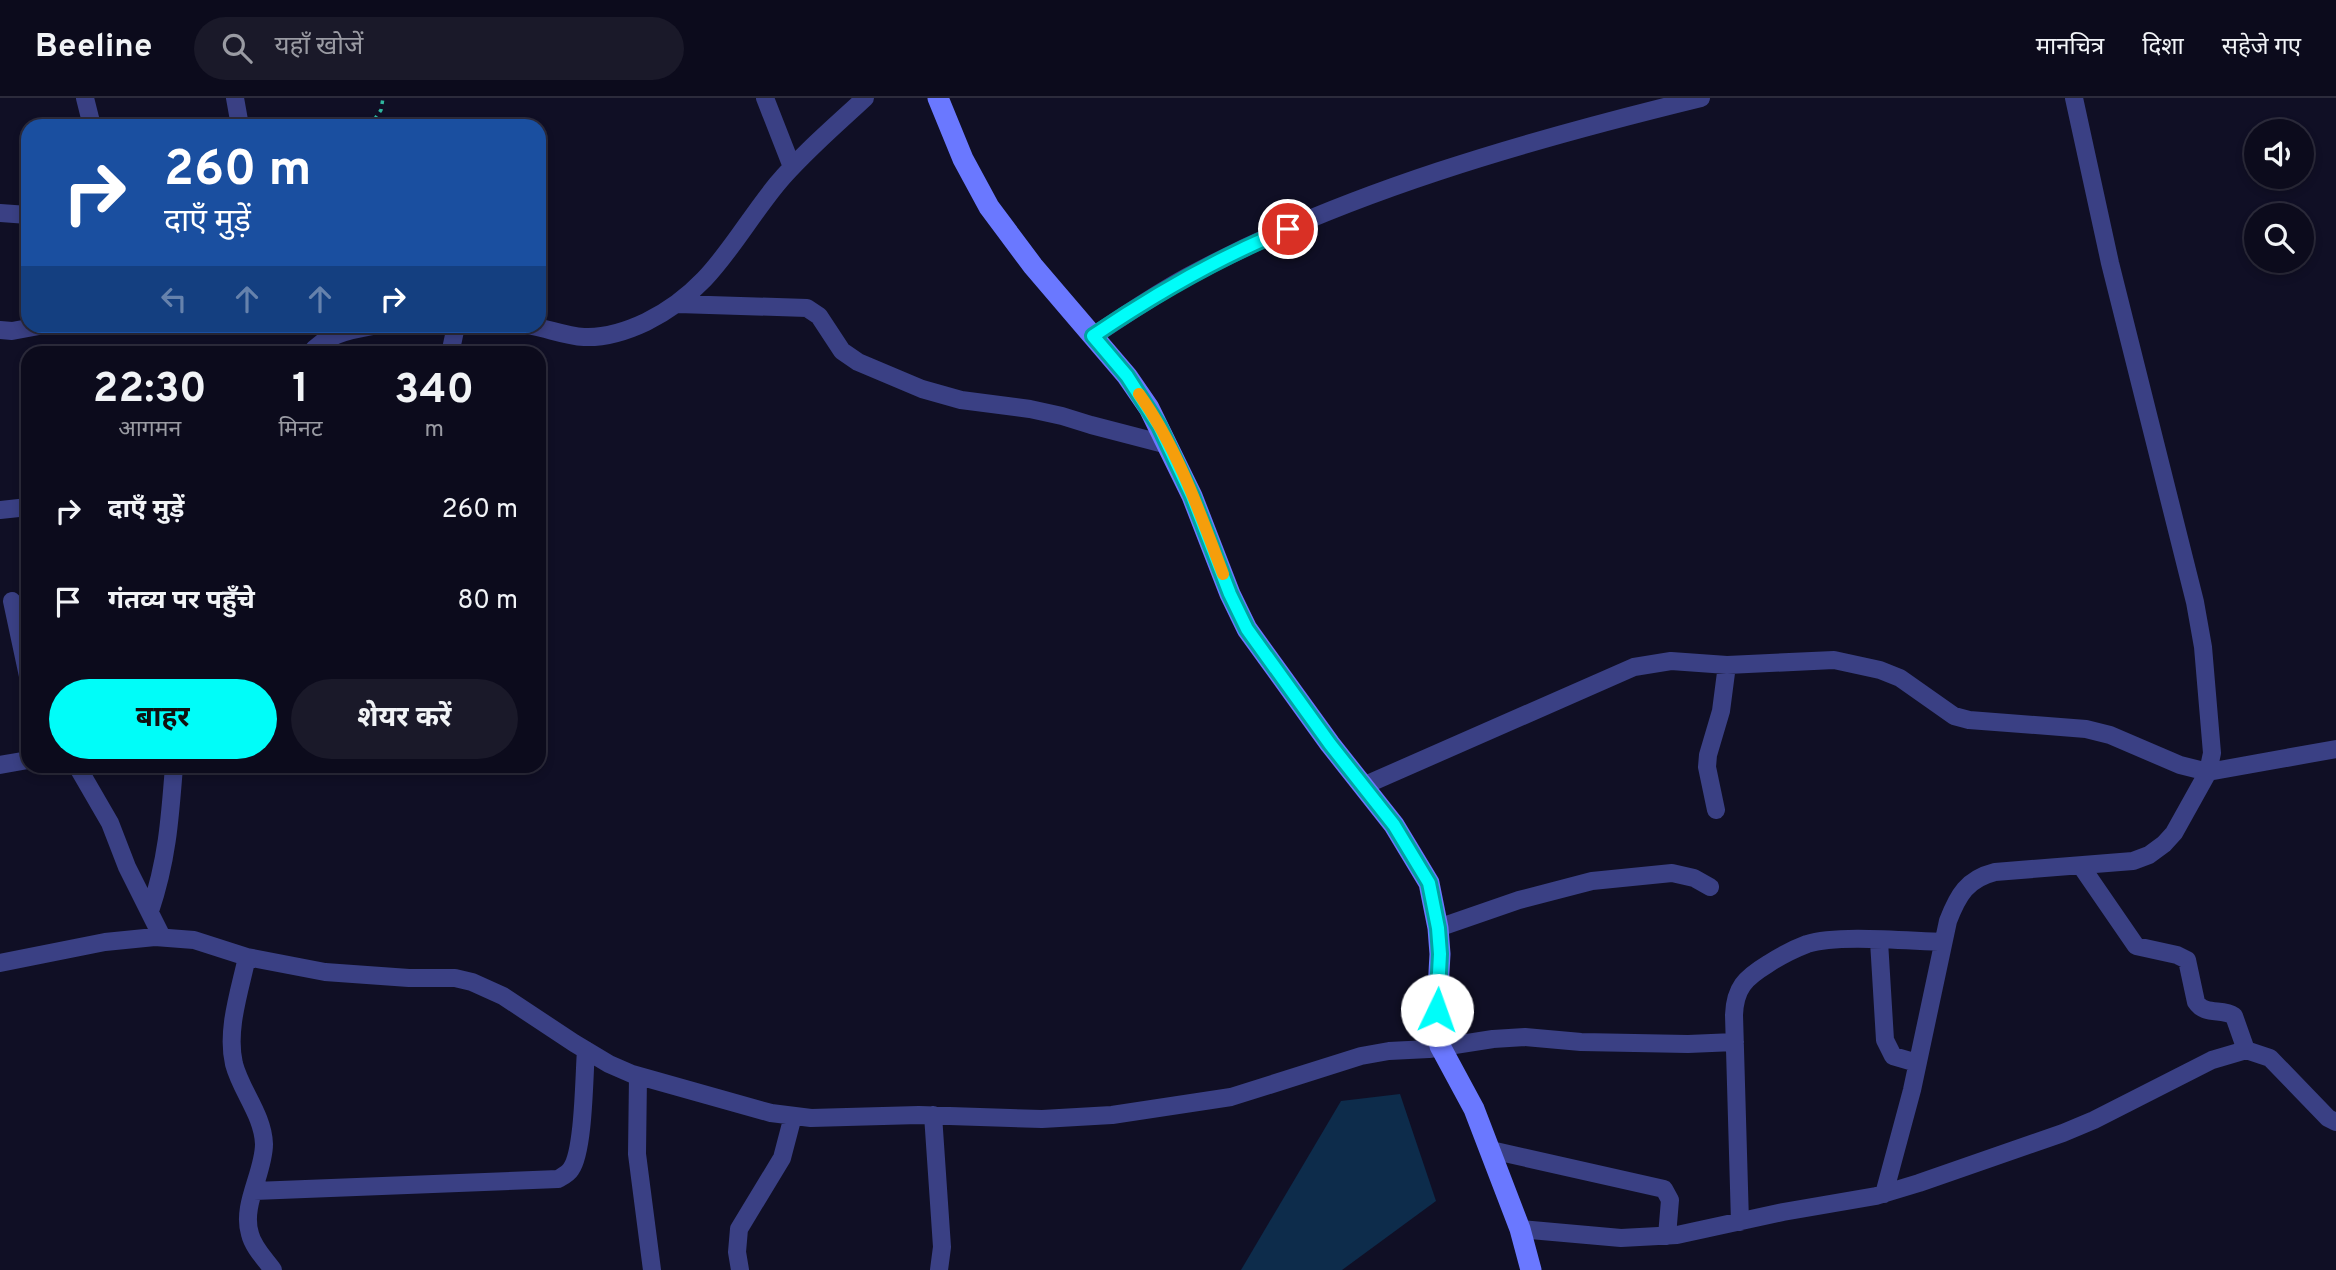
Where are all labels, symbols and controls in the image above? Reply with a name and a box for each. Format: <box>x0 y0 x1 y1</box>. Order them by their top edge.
search box <box>194 17 684 80</box>
text: Beeline <box>35 27 152 69</box>
icon: search <box>218 29 256 67</box>
text: यहाँ खोजें <box>274 31 363 64</box>
text: मानचित्र <box>2036 33 2104 63</box>
text: दिशा <box>2142 33 2184 63</box>
text: सहेजे गए <box>2222 33 2301 63</box>
map controls <box>2244 119 2314 273</box>
button: sound <box>2244 119 2314 189</box>
text: 260 m <box>164 141 311 203</box>
icon: right <box>49 147 140 238</box>
pin <box>1258 199 1318 259</box>
text: दाएँ मुड़ें <box>164 203 251 243</box>
button: search <box>2244 203 2314 273</box>
icon: arrive <box>1269 210 1307 248</box>
icon: left <box>155 280 193 318</box>
icon: ahead <box>228 280 266 318</box>
icon: ahead <box>301 280 339 318</box>
icon: right <box>374 280 412 318</box>
text: 22:30 <box>93 364 207 417</box>
text: 1 <box>292 364 309 417</box>
text: 340 <box>394 365 474 418</box>
text: आगमन <box>118 416 181 445</box>
text: मिनट <box>278 416 322 445</box>
text: m <box>424 416 444 445</box>
icon: right <box>49 492 87 530</box>
text: दाएँ मुड़ें <box>108 494 184 527</box>
text: 260 m <box>442 494 518 527</box>
icon: arrive <box>49 583 87 621</box>
text: गंतव्य पर पहुँचे <box>108 585 255 618</box>
text: 80 m <box>458 585 518 618</box>
button: बाहर <box>49 679 277 759</box>
button: शेयर करें <box>291 679 518 759</box>
position arrow <box>1400 973 1474 1047</box>

